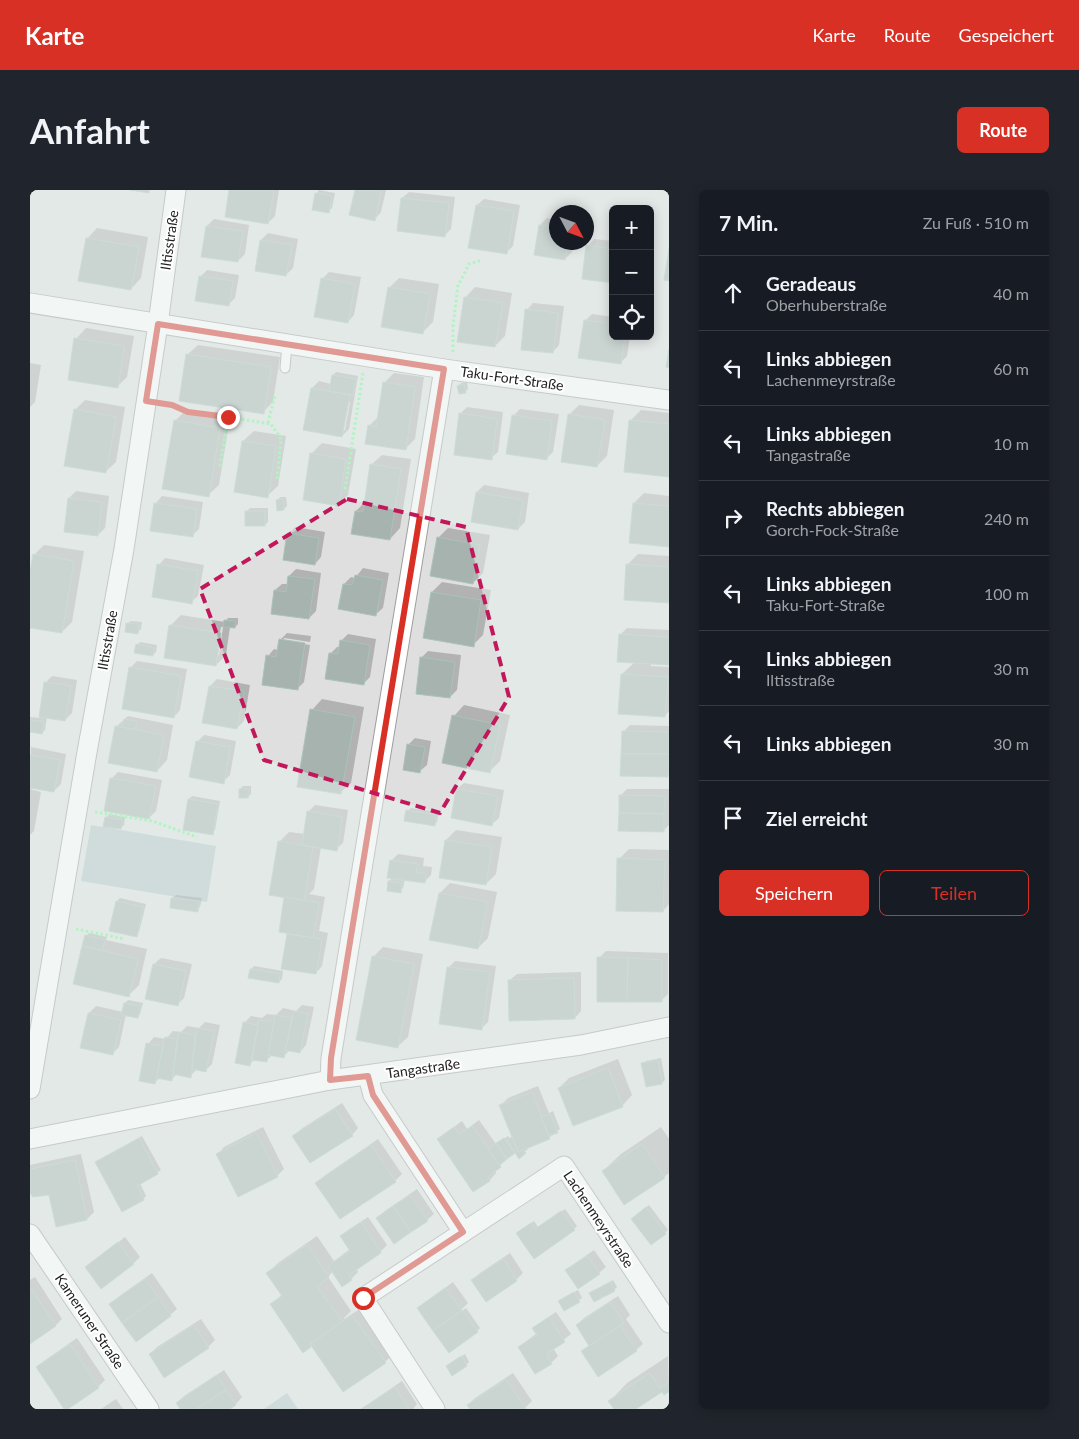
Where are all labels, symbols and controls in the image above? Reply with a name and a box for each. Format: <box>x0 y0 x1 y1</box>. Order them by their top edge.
text: Karte <box>25 21 84 50</box>
text: Karte <box>812 24 856 46</box>
text: Route <box>884 24 931 46</box>
text: Gespeichert <box>959 24 1054 46</box>
button: Route <box>957 107 1049 153</box>
text: Anfahrt <box>30 109 150 151</box>
north arrow <box>549 205 594 250</box>
map controls <box>609 205 654 340</box>
button: + <box>609 205 654 250</box>
street label: Iltisstraße <box>156 209 182 271</box>
text: 7 Min. <box>719 210 778 235</box>
text: Zu Fuß · 510 m <box>923 213 1029 232</box>
button: − <box>609 250 654 295</box>
text: Geradeaus <box>766 272 856 295</box>
icon: ahead <box>719 279 747 307</box>
text: 40 m <box>993 284 1029 303</box>
button: locate <box>609 295 654 340</box>
text: Oberhuberstraße <box>766 295 887 314</box>
text: Links abbiegen <box>766 347 891 370</box>
icon: left <box>719 354 747 382</box>
text: 60 m <box>993 359 1029 378</box>
street label: Taku-Fort-Straße <box>459 362 565 394</box>
text: Lachenmeyrstraße <box>766 370 896 389</box>
route end <box>217 406 240 429</box>
text: Links abbiegen <box>766 422 891 445</box>
icon: left <box>719 429 747 457</box>
text: 10 m <box>993 434 1029 453</box>
text: Tangastraße <box>766 445 851 464</box>
text: Rechts abbiegen <box>766 497 904 520</box>
icon: right <box>719 504 747 532</box>
text: 240 m <box>984 509 1029 528</box>
text: Gorch-Fock-Straße <box>766 520 899 539</box>
text: Links abbiegen <box>766 572 891 595</box>
icon: left <box>719 579 747 607</box>
text: 100 m <box>984 584 1029 603</box>
text: Taku-Fort-Straße <box>766 595 885 614</box>
street label: Iltisstraße <box>93 609 121 671</box>
text: Links abbiegen <box>766 647 891 670</box>
icon: left <box>719 654 747 682</box>
text: 30 m <box>993 659 1029 678</box>
text: Iltisstraße <box>766 670 835 689</box>
icon: left <box>719 729 747 757</box>
text: Links abbiegen <box>766 732 891 755</box>
text: 30 m <box>993 734 1029 753</box>
icon: arrive <box>719 804 747 832</box>
text: Ziel erreicht <box>766 807 868 830</box>
button: Speichern <box>719 870 869 916</box>
button: Teilen <box>879 870 1029 916</box>
street label: Tangastraße <box>385 1054 461 1082</box>
street label: Lachenmeyrstraße <box>560 1167 638 1271</box>
street label: Kameruner Straße <box>52 1270 128 1372</box>
route start <box>352 1287 375 1310</box>

